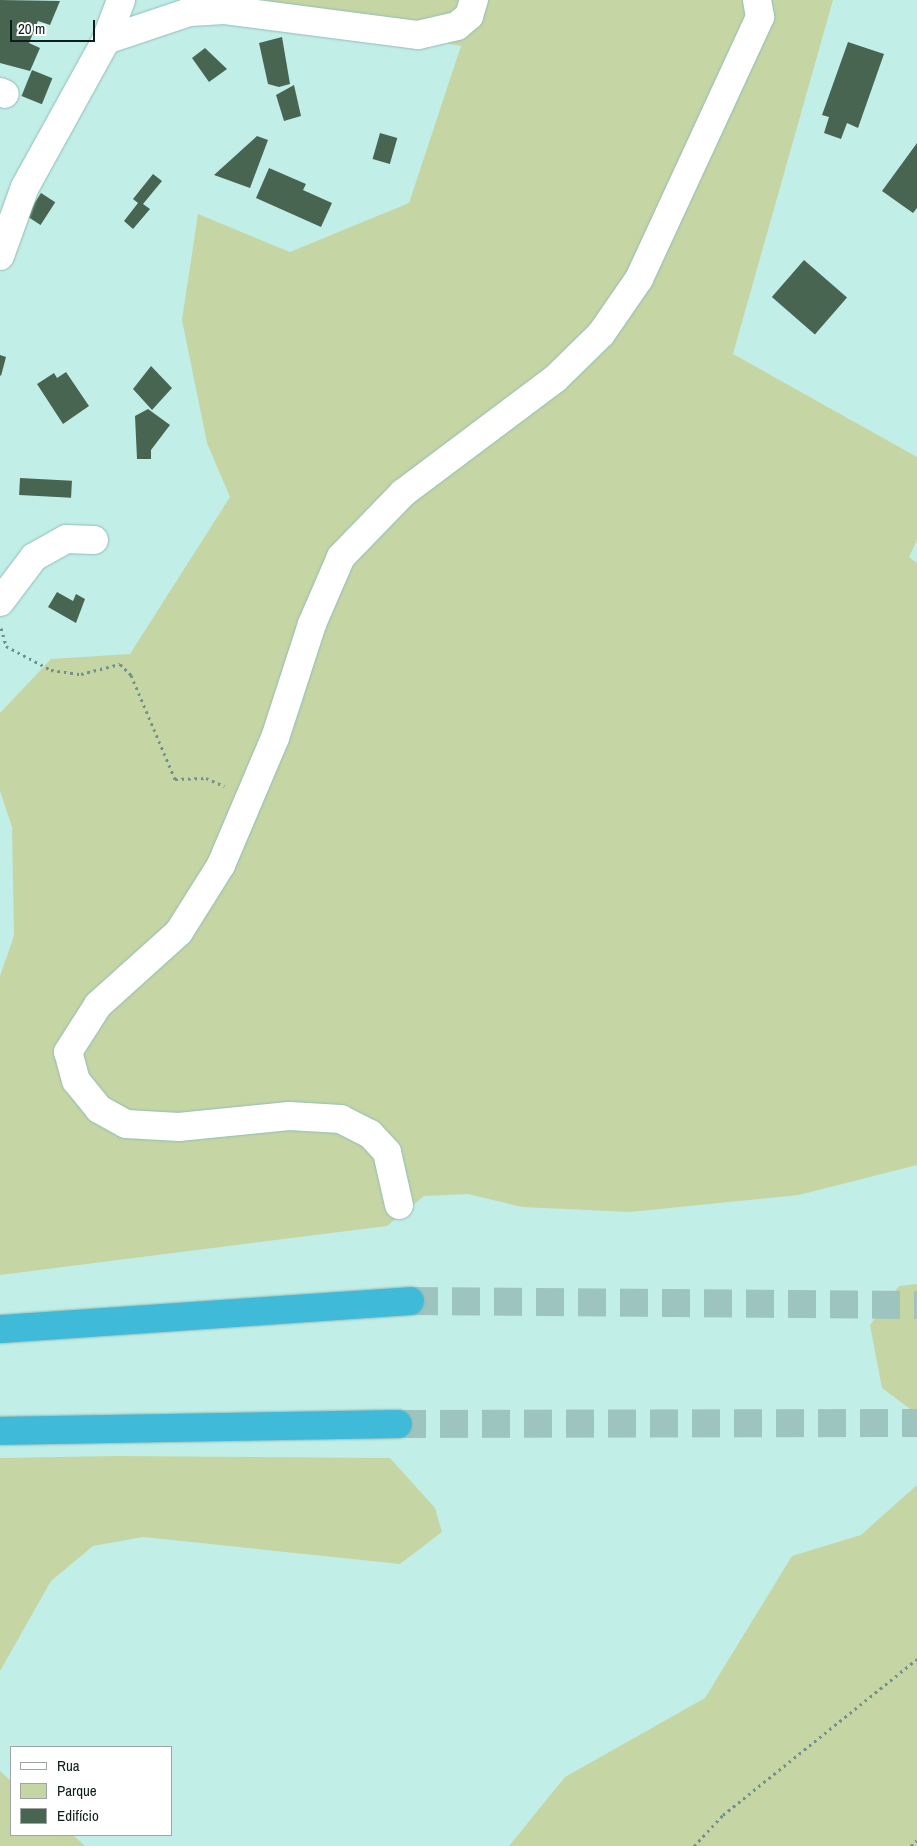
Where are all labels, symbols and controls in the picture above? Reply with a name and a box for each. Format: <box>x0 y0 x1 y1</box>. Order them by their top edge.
scale bar <box>12 10 98 42</box>
text: 20 m <box>18 18 45 39</box>
legend <box>10 1746 172 1836</box>
text: Rua <box>57 1755 80 1776</box>
text: Parque <box>57 1780 97 1801</box>
text: Edifício <box>57 1805 99 1826</box>

